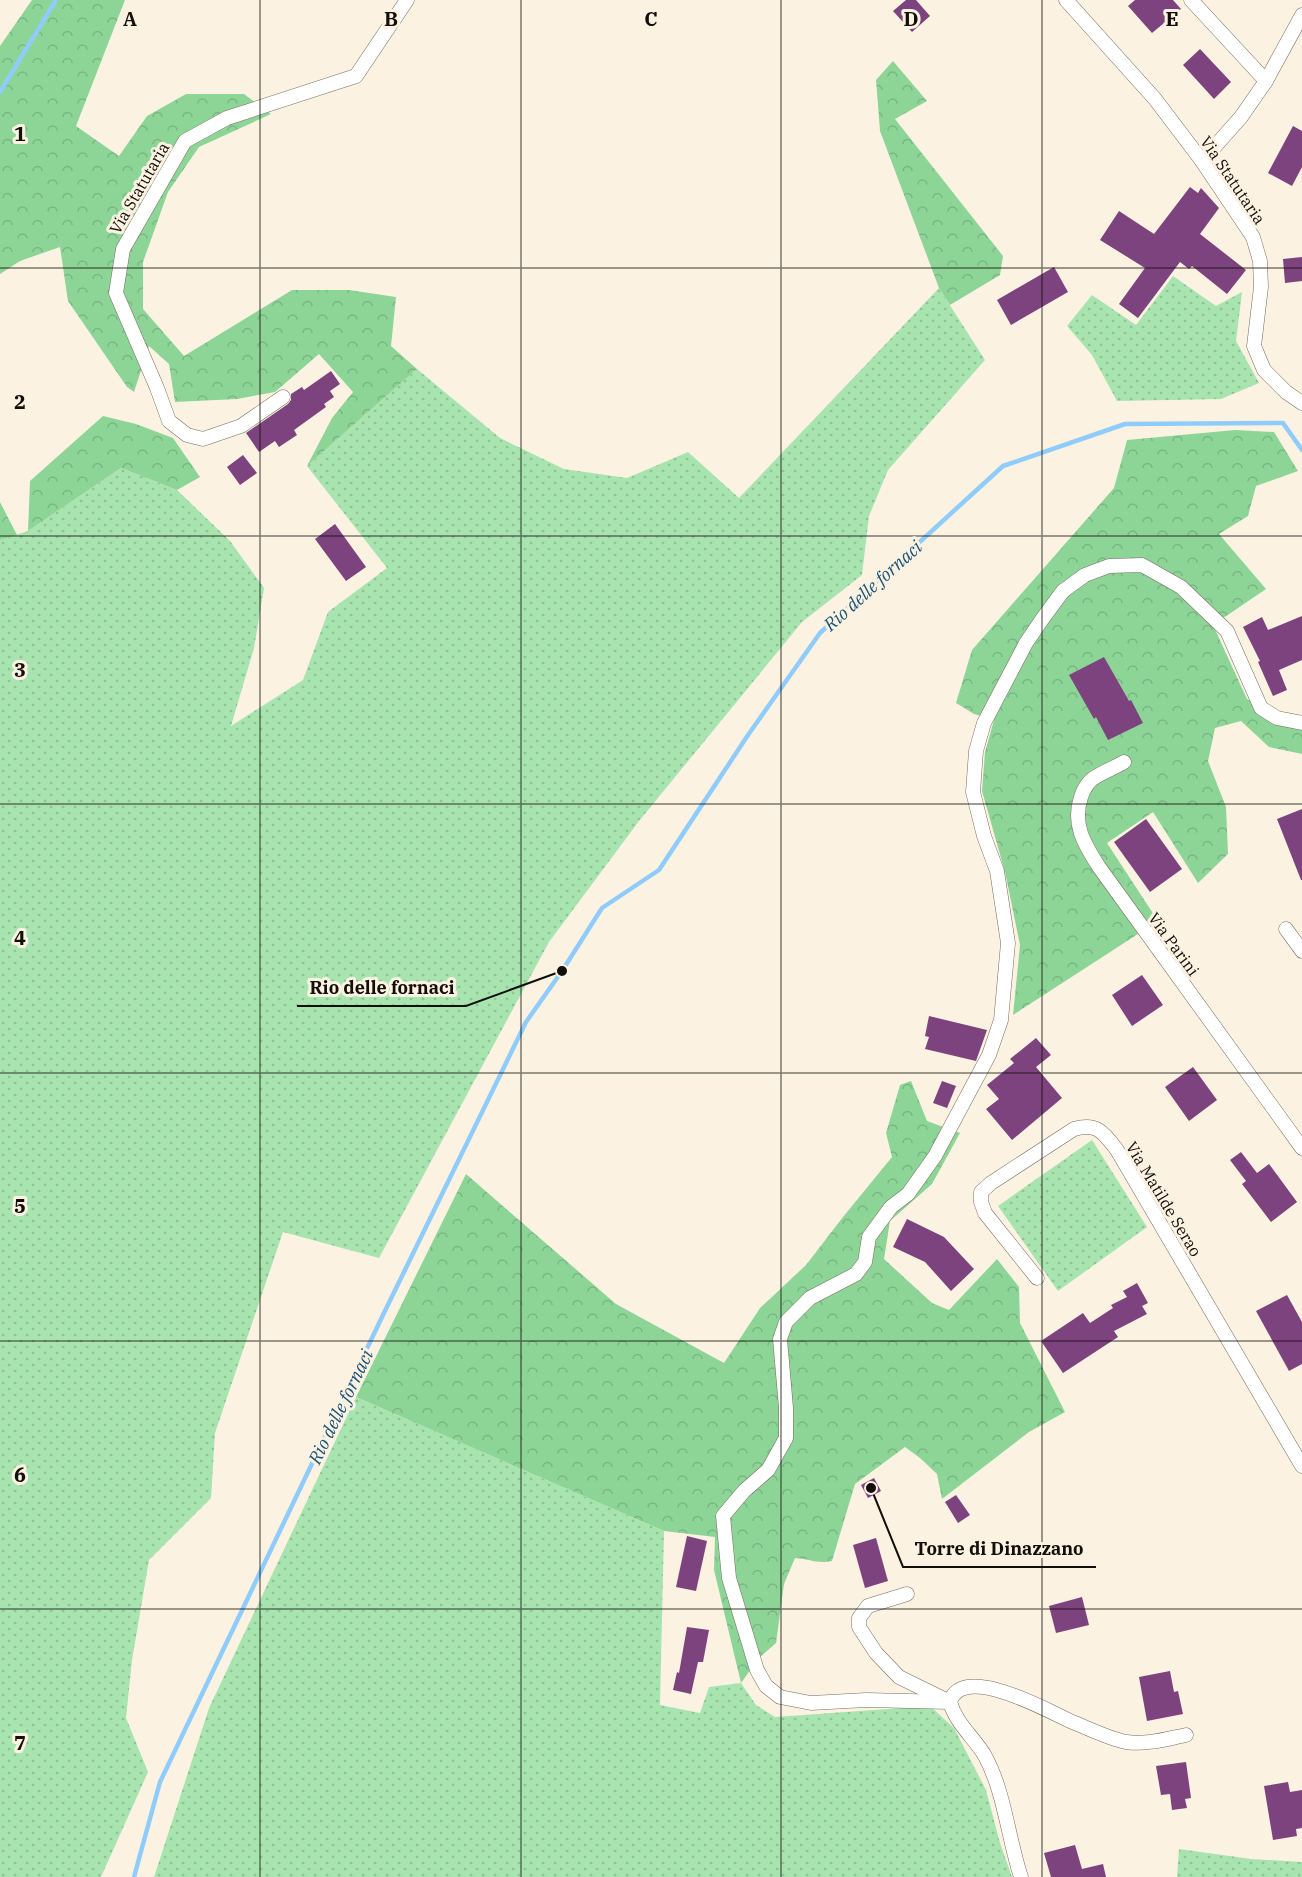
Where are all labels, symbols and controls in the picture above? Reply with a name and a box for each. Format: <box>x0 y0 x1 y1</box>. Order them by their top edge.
text: A <box>123 5 137 32</box>
text: B <box>384 5 398 32</box>
text: C <box>644 5 658 32</box>
text: D <box>903 5 919 32</box>
text: E <box>1165 5 1179 32</box>
text: 1 <box>14 120 26 147</box>
street label: Via Statutaria <box>1196 132 1270 228</box>
street label: Via Statutaria <box>105 139 173 237</box>
text: 2 <box>14 388 26 415</box>
water label: Rio delle fornaci <box>818 535 927 636</box>
text: 3 <box>14 656 26 683</box>
street label: Via Parini <box>1144 908 1204 980</box>
text: 4 <box>14 924 26 951</box>
callout: Rio delle fornaci <box>297 970 466 1006</box>
text: Rio delle fornaci <box>309 976 455 999</box>
street label: Via Matilde Serao <box>1122 1138 1206 1260</box>
text: 5 <box>14 1192 26 1219</box>
water label: Rio delle fornaci <box>303 1345 378 1469</box>
text: 6 <box>14 1461 26 1488</box>
callout: Torre di Dinazzano <box>903 1531 1096 1567</box>
text: Torre di Dinazzano <box>914 1537 1084 1560</box>
text: 7 <box>14 1729 26 1756</box>

